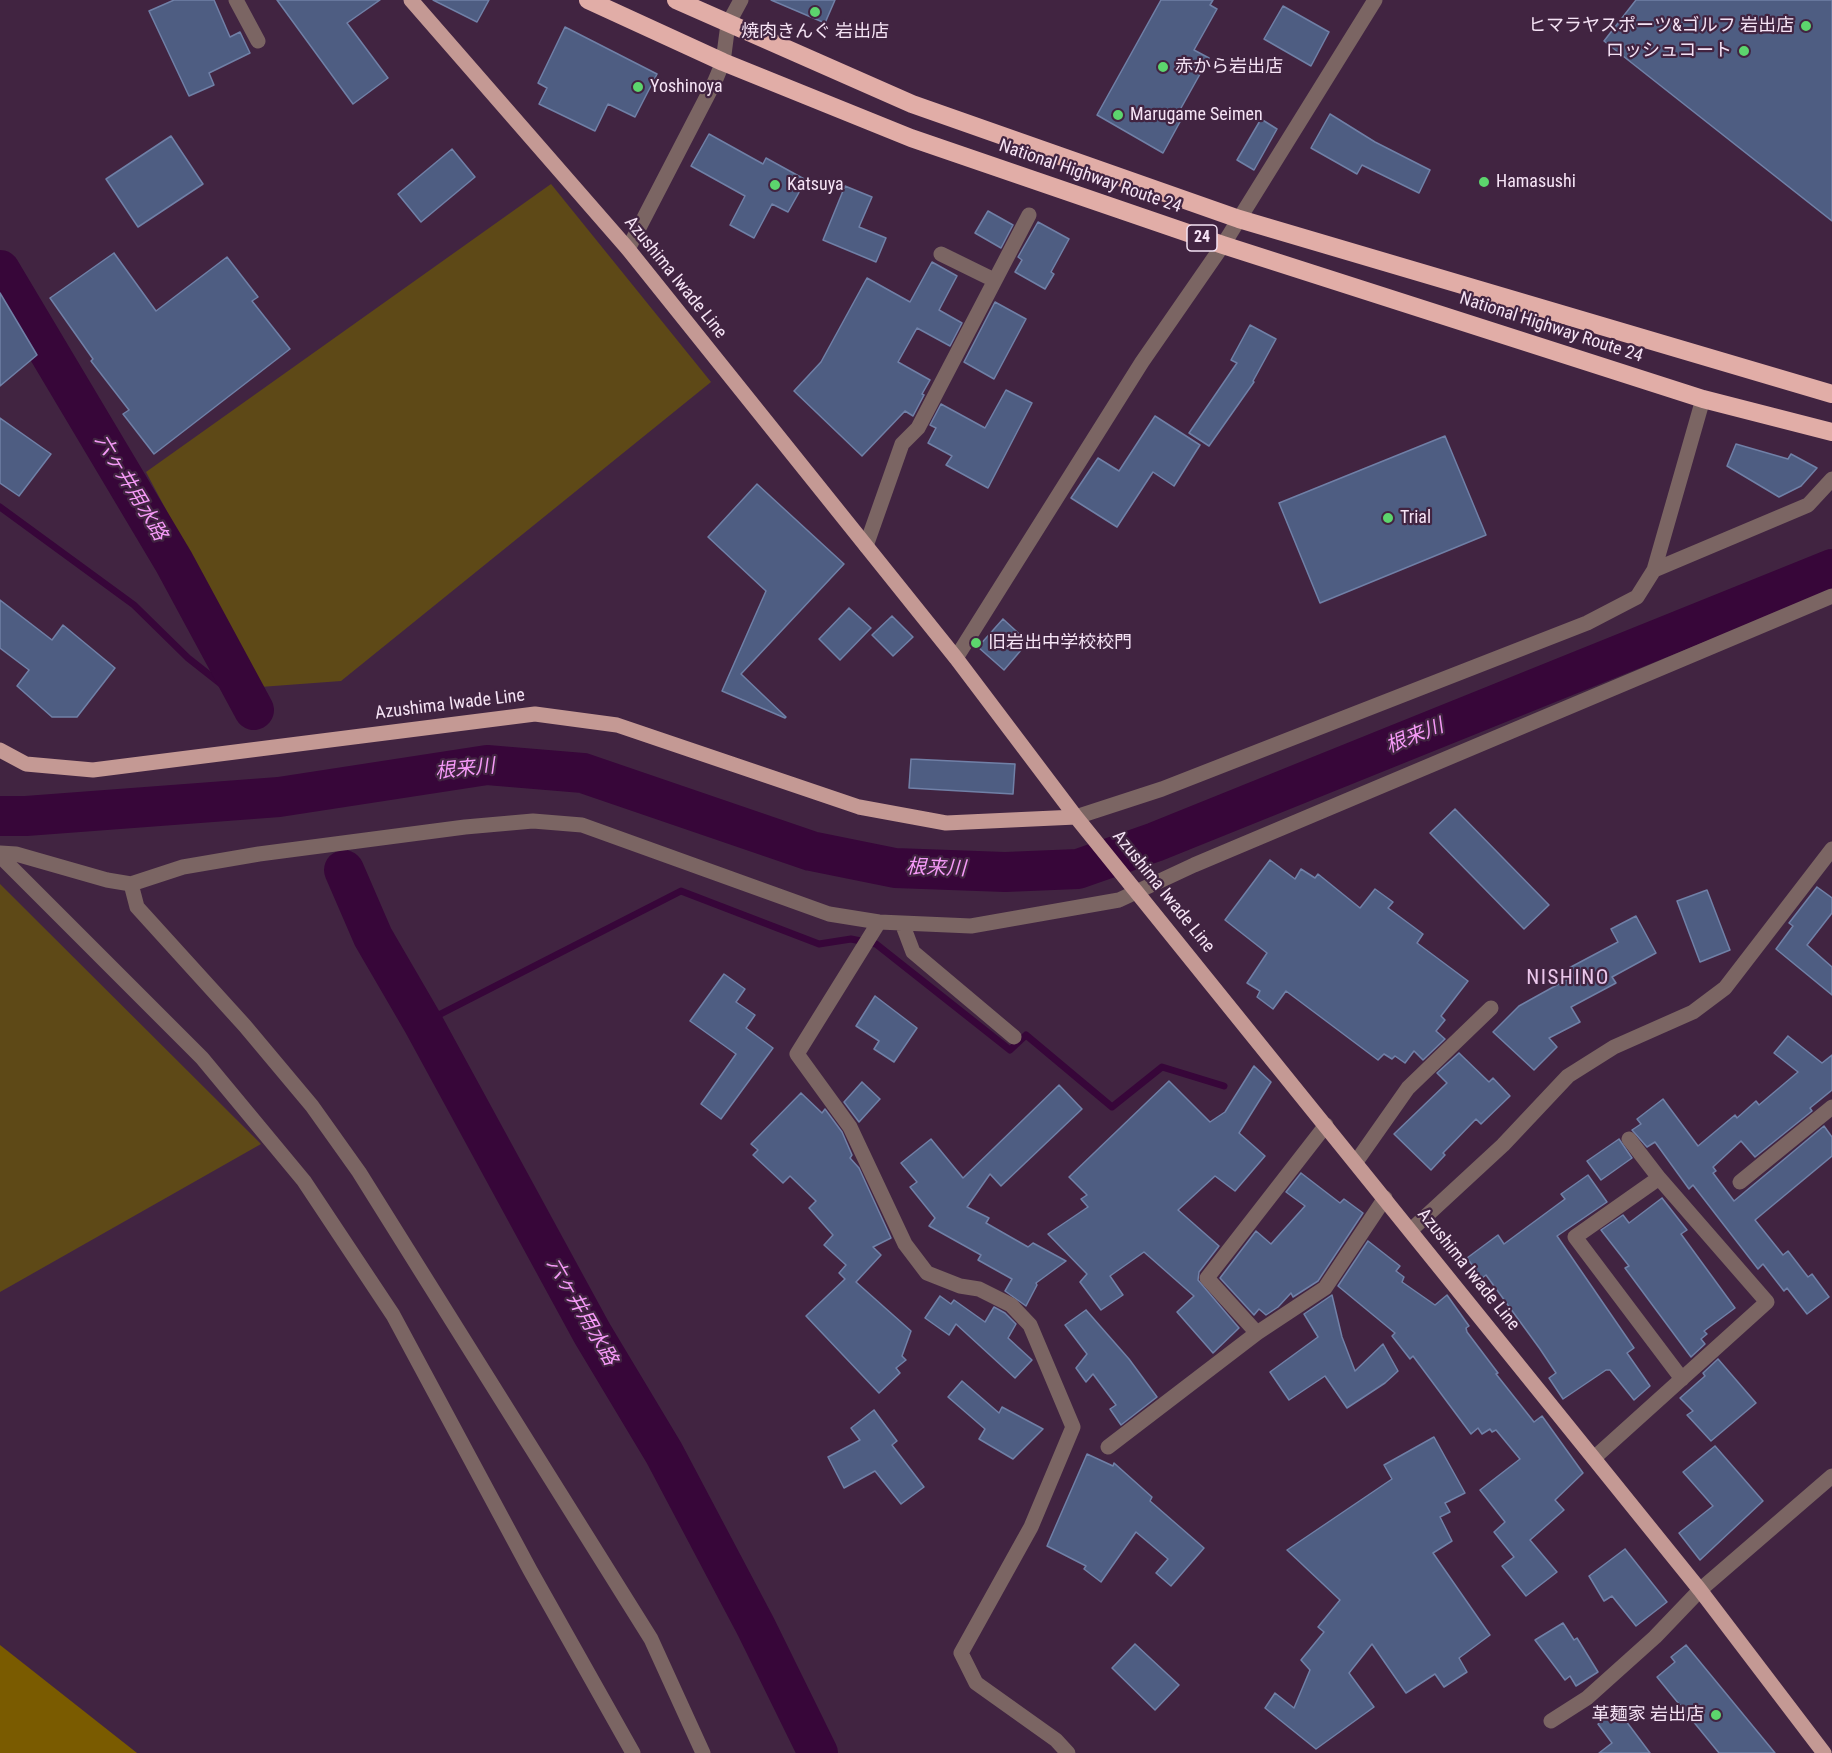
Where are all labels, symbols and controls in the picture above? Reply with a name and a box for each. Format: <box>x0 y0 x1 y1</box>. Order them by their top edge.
marker: 焼肉きんぐ 岩出店 <box>808 5 822 19</box>
place label: ヒマラヤスポーツ&ゴルフ 岩出店 <box>1528 15 1794 37</box>
marker: ヒマラヤスポーツ&ゴルフ 岩出店 <box>1799 19 1813 33</box>
place label: 焼肉きんぐ 岩出店 <box>741 21 889 43</box>
place label: ロッシュコート <box>1606 40 1732 62</box>
marker: ロッシュコート <box>1737 44 1751 58</box>
place label: 赤から岩出店 <box>1175 56 1283 78</box>
marker: 赤から岩出店 <box>1156 60 1170 74</box>
place label: Yoshinoya <box>650 76 723 98</box>
marker: Yoshinoya <box>631 80 645 94</box>
place label: Marugame Seimen <box>1130 104 1263 126</box>
marker: Marugame Seimen <box>1111 108 1125 122</box>
street label: National Highway Route 24 <box>996 136 1184 218</box>
place label: Hamasushi <box>1496 171 1576 193</box>
place label: Katsuya <box>787 174 844 196</box>
marker: Hamasushi <box>1477 175 1491 189</box>
marker: Katsuya <box>768 178 782 192</box>
street label: Azushima Iwade Line <box>619 213 731 343</box>
road number: 24 <box>1187 225 1217 251</box>
street label: National Highway Route 24 <box>1457 288 1645 368</box>
water label: 六ヶ井用水路 <box>89 430 171 546</box>
place label: Trial <box>1400 507 1431 529</box>
marker: Trial <box>1381 511 1395 525</box>
place label: 旧岩出中学校校門 <box>988 632 1132 654</box>
marker: 旧岩出中学校校門 <box>969 636 983 650</box>
street label: Azushima Iwade Line <box>374 685 526 725</box>
water label: 根来川 <box>1383 715 1447 759</box>
water label: 根来川 <box>434 755 496 785</box>
street label: Azushima Iwade Line <box>1107 827 1219 957</box>
water label: 根来川 <box>906 856 966 882</box>
district label: NISHINO <box>1526 966 1610 992</box>
street label: Azushima Iwade Line <box>1412 1205 1524 1335</box>
water label: 六ヶ井用水路 <box>541 1254 621 1370</box>
place label: 革麺家 岩出店 <box>1592 1704 1704 1726</box>
marker: 革麺家 岩出店 <box>1709 1708 1723 1722</box>

